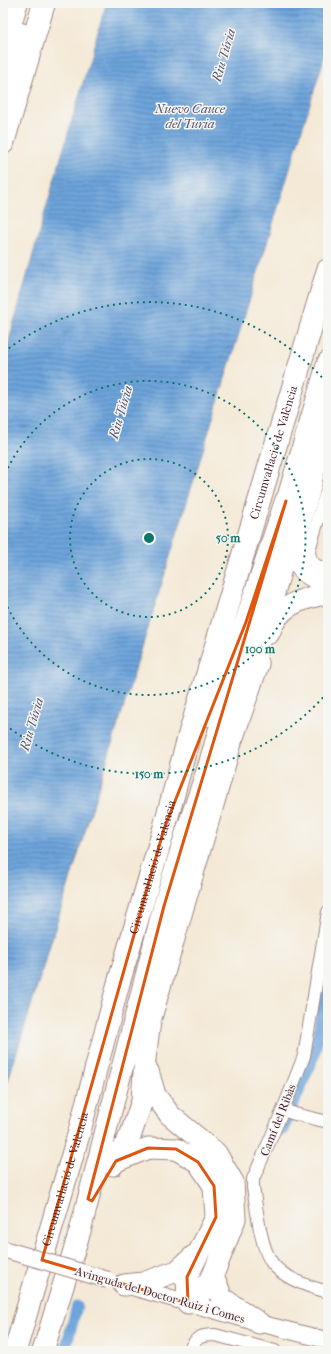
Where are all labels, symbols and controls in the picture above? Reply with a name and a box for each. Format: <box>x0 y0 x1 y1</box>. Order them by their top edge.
water label: Riu Túria <box>208 27 238 84</box>
water label: Nuevo Cauce del Turia <box>154 101 226 131</box>
street label: Circumval·lació de València <box>247 383 300 521</box>
water label: Riu Túria <box>105 384 135 441</box>
centre of rings <box>142 531 156 545</box>
text: 50 m <box>216 531 241 545</box>
text: 100 m <box>245 642 276 656</box>
water label: Riu Túria <box>16 696 46 753</box>
text: 150 m <box>135 767 164 781</box>
street label: Circumval·lació de València <box>126 798 179 936</box>
street label: Camí del Ribàs <box>257 1081 299 1158</box>
street label: Circumval·lació de València <box>39 1110 91 1248</box>
street label: Avinguda del Doctor Ruiz i Comes <box>72 1264 247 1326</box>

